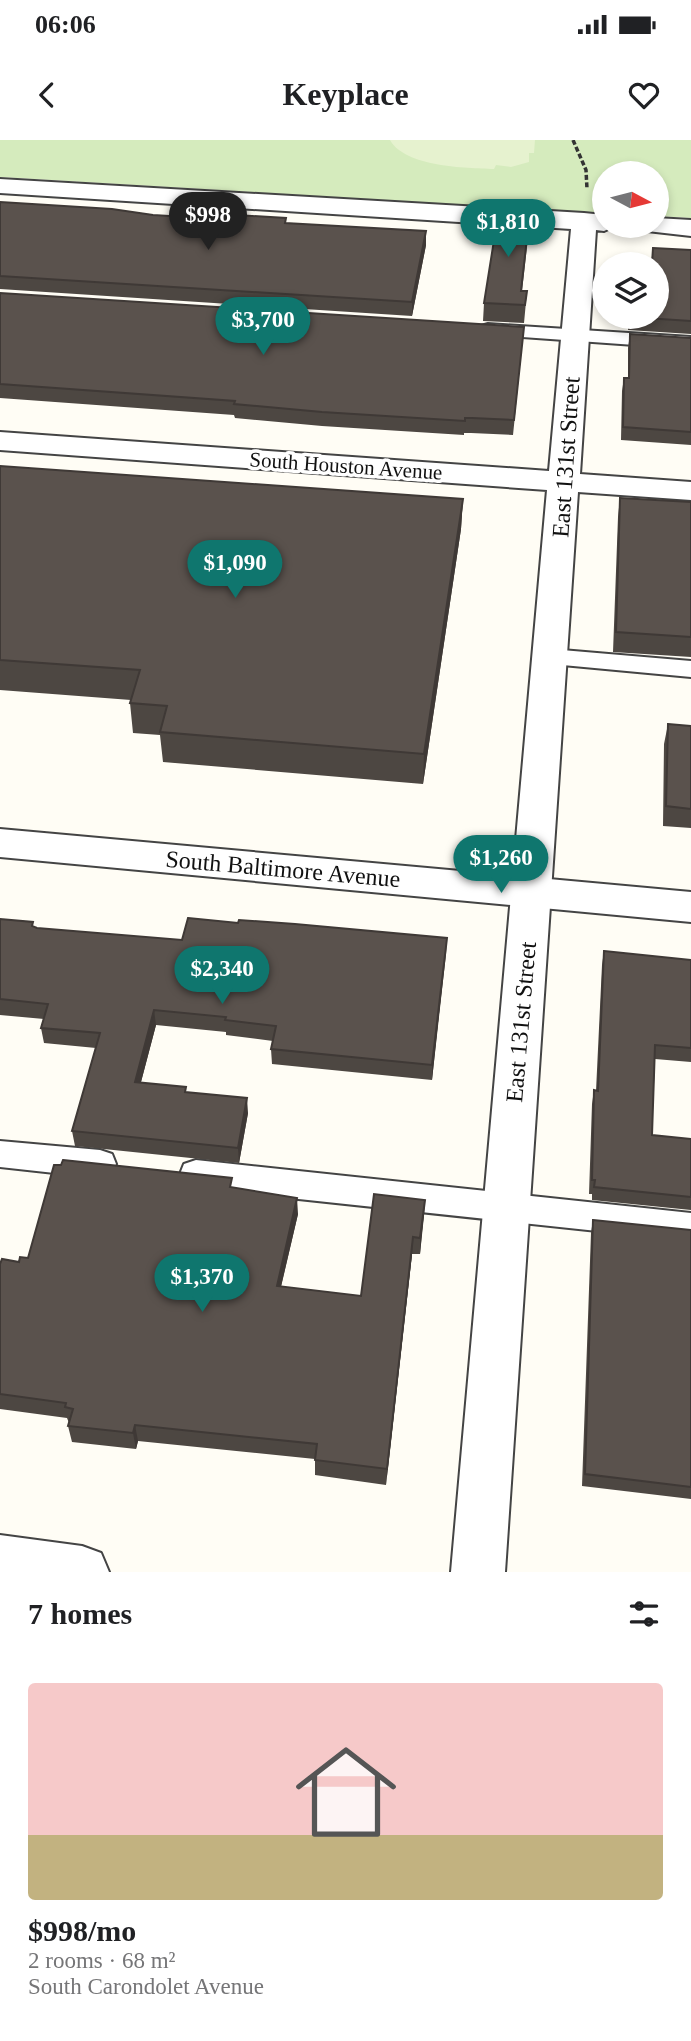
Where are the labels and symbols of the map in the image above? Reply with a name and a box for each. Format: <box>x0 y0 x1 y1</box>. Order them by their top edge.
north arrow <box>592 161 668 238</box>
pin: $998 <box>167 192 249 252</box>
pin: $1,810 <box>451 200 565 259</box>
pin: $3,700 <box>206 298 320 357</box>
street label: East 131st Street <box>547 375 585 538</box>
street label: South Houston Avenue <box>249 447 443 485</box>
pin: $1,090 <box>178 540 292 600</box>
pin: $1,260 <box>444 836 558 895</box>
street label: South Baltimore Avenue <box>165 846 401 892</box>
street label: East 131st Street <box>501 940 541 1103</box>
pin: $2,340 <box>165 946 279 1006</box>
pin: $1,370 <box>145 1254 259 1314</box>

